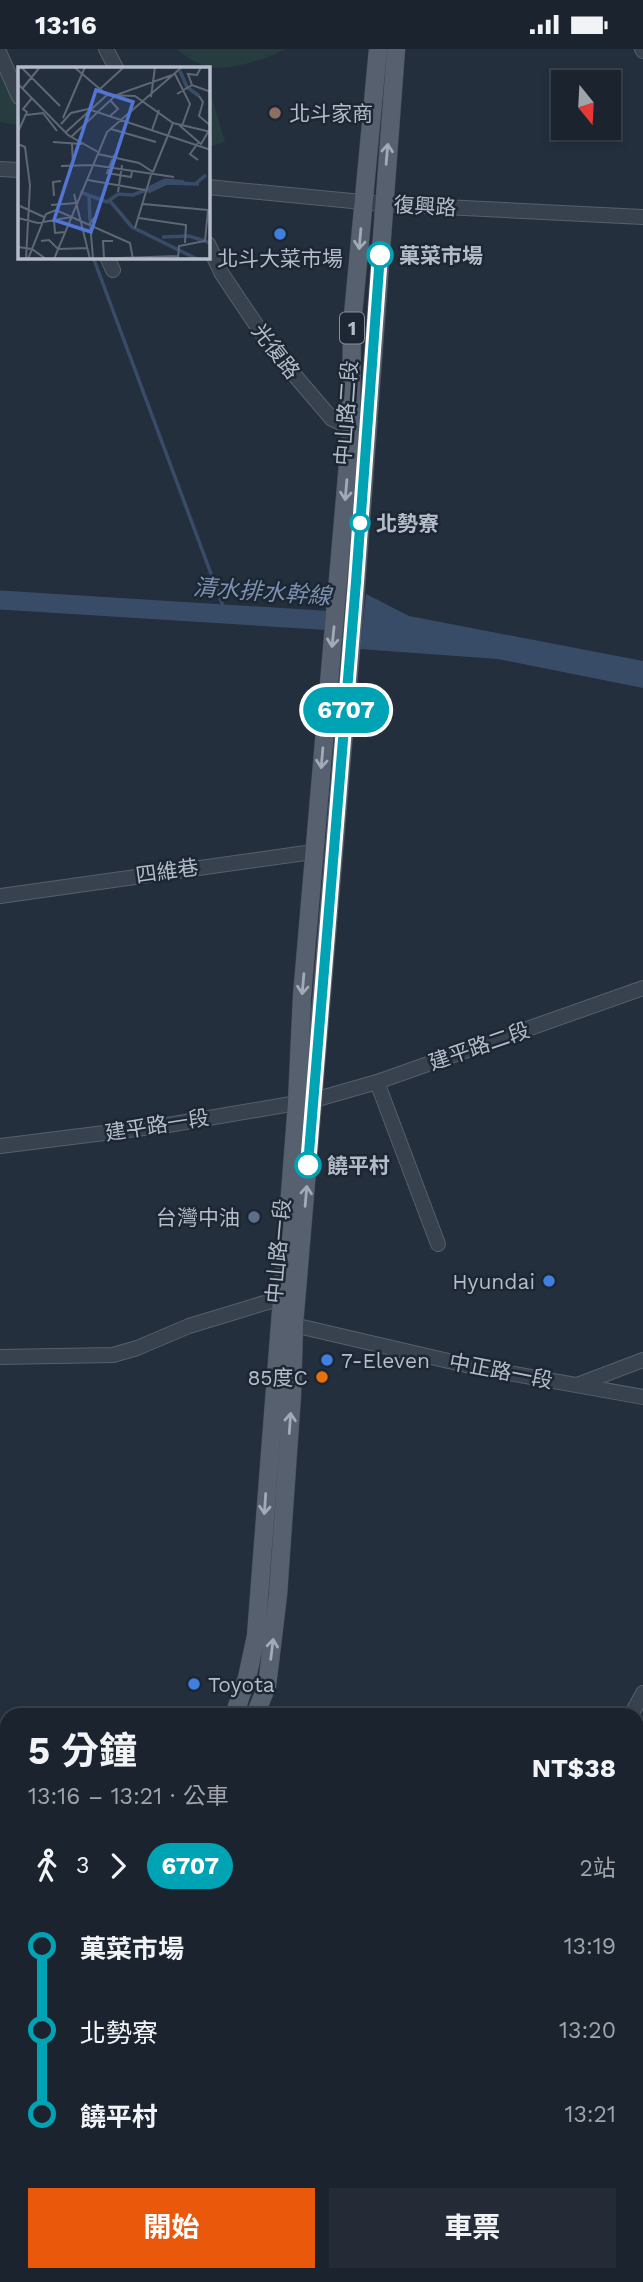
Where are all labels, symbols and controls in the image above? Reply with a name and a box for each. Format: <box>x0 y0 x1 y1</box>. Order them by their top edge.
text: 13:16 <box>35 10 97 40</box>
inset map <box>18 67 210 259</box>
north arrow <box>551 70 621 140</box>
map controls <box>551 70 621 140</box>
place label: 北斗家商 <box>289 101 373 126</box>
marker: 北斗家商 <box>267 105 283 121</box>
one-way arrow <box>381 143 394 166</box>
street label: 復興路 <box>393 192 457 220</box>
marker: 北斗大菜市場 <box>272 226 288 242</box>
one-way arrow <box>353 227 366 250</box>
marker: 菓菜市場 <box>367 242 393 268</box>
place label: 菓菜市場 <box>399 243 483 268</box>
place label: 北斗大菜市場 <box>217 246 343 271</box>
road number: 1 <box>340 313 364 343</box>
street label: 光復路 <box>247 318 305 384</box>
street label: 中山路二段 <box>330 360 362 466</box>
one-way arrow <box>339 479 352 501</box>
place label: 北勢寮 <box>376 511 439 536</box>
marker: 北勢寮 <box>350 513 370 533</box>
water label: 清水排水幹線 <box>192 574 335 610</box>
one-way arrow <box>327 625 340 648</box>
line badge: 6707 <box>297 687 395 733</box>
text: 6707 <box>317 696 375 724</box>
one-way arrow <box>315 746 328 768</box>
street label: 四維巷 <box>134 854 200 888</box>
one-way arrow <box>296 972 309 995</box>
street label: 建平路二段 <box>425 1017 533 1075</box>
street label: 建平路一段 <box>103 1104 211 1146</box>
marker: 饒平村 <box>295 1152 321 1178</box>
place label: 饒平村 <box>327 1153 390 1178</box>
one-way arrow <box>300 1185 313 1208</box>
street label: 中山路一段 <box>261 1198 295 1304</box>
place label: 台灣中油 <box>156 1205 240 1230</box>
marker: 台灣中油 <box>246 1209 262 1225</box>
place label: Hyundai <box>452 1269 535 1294</box>
marker: Hyundai <box>541 1273 557 1289</box>
place label: 7-Eleven <box>341 1348 430 1373</box>
street label: 中正路一段 <box>447 1349 555 1393</box>
marker: 7-Eleven <box>319 1352 335 1368</box>
place label: 85度C <box>247 1365 308 1390</box>
marker: 85度C <box>314 1369 330 1385</box>
one-way arrow <box>284 1412 297 1434</box>
one-way arrow <box>258 1493 271 1515</box>
one-way arrow <box>265 1638 278 1661</box>
place label: Toyota <box>208 1672 275 1697</box>
marker: Toyota <box>186 1676 202 1692</box>
text: 5 分鐘 <box>28 1729 137 1773</box>
text: NT$38 <box>532 1753 616 1783</box>
text: 13:16 – 13:21 · 公車 <box>28 1783 229 1810</box>
icon: walk <box>28 1847 66 1885</box>
icon: forward <box>99 1847 137 1885</box>
text: 3 <box>76 1852 89 1879</box>
text: 6707 <box>161 1852 219 1880</box>
text: 2站 <box>580 1855 616 1882</box>
text: 13:19 <box>564 1933 616 1960</box>
text: 菓菜市場 <box>80 1934 184 1964</box>
text: 13:20 <box>559 2017 616 2044</box>
text: 北勢寮 <box>80 2018 158 2048</box>
text: 13:21 <box>564 2101 616 2128</box>
text: 饒平村 <box>80 2102 158 2132</box>
button: 開始 <box>28 2188 315 2268</box>
button: 車票 <box>329 2188 616 2268</box>

